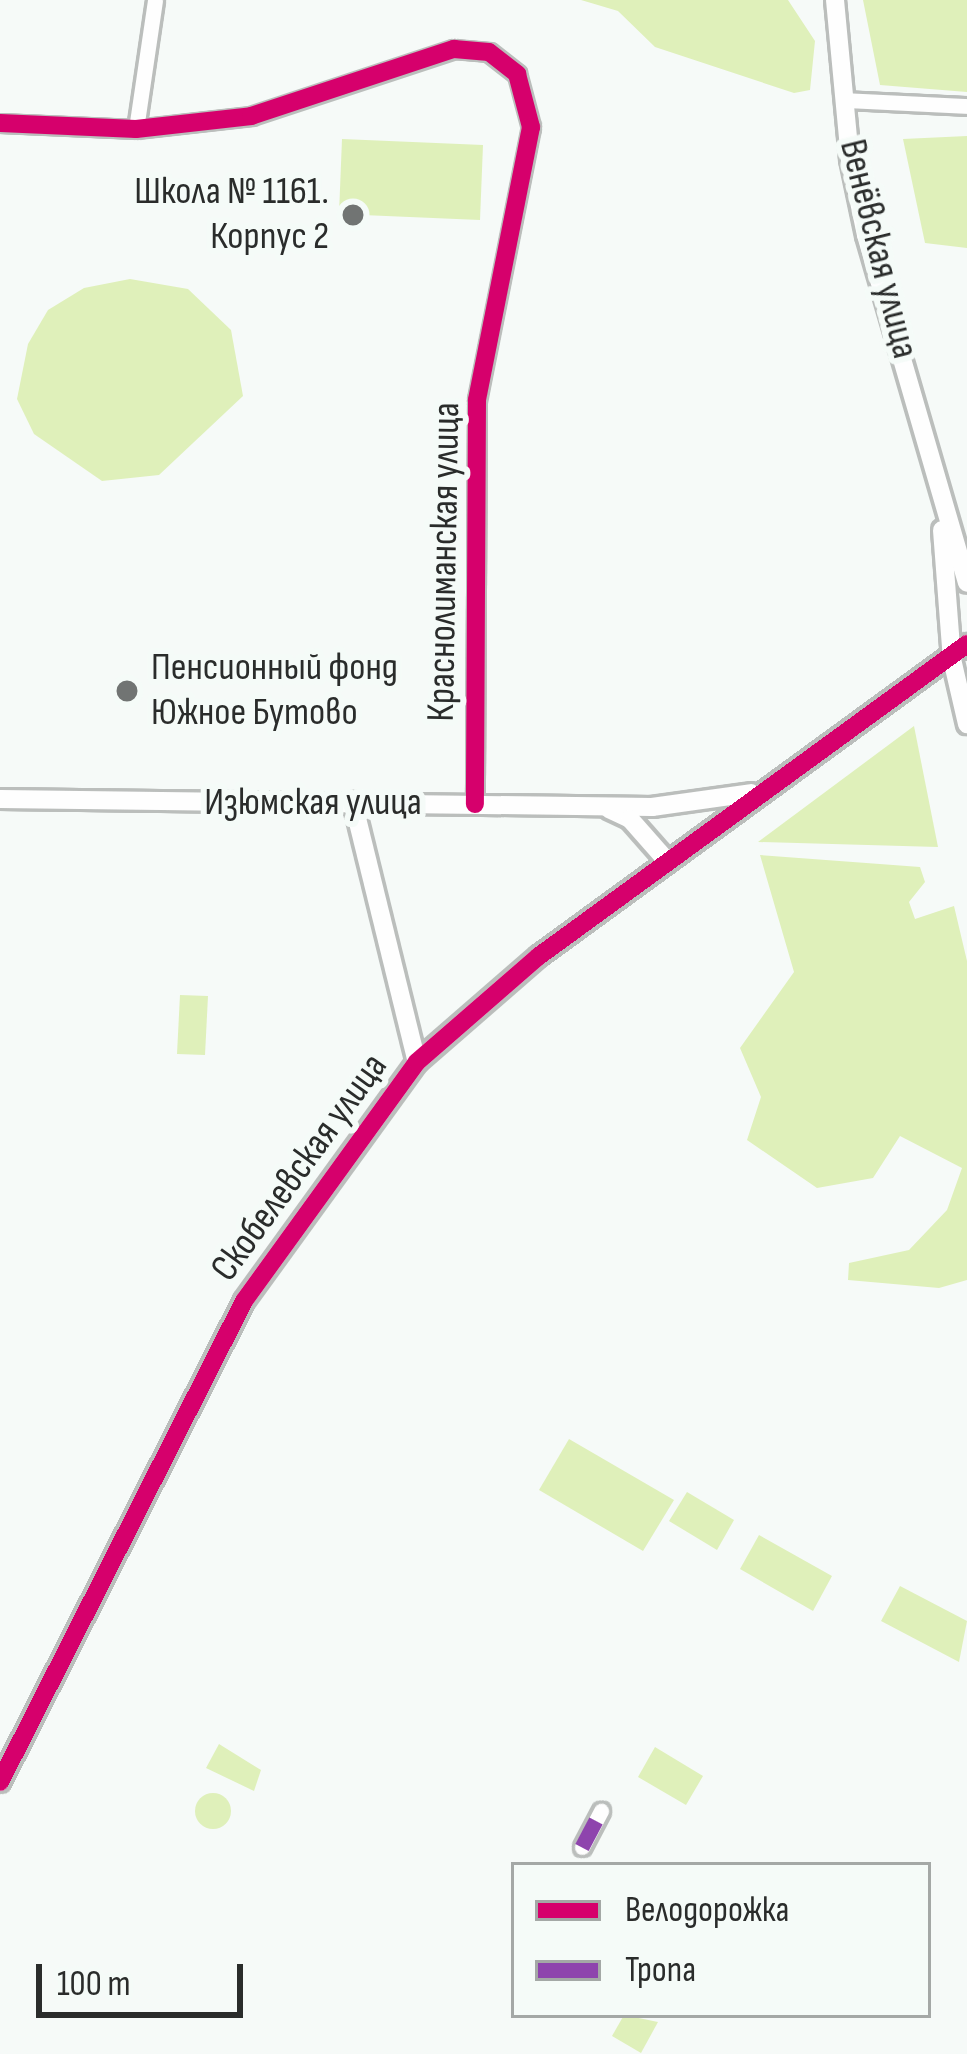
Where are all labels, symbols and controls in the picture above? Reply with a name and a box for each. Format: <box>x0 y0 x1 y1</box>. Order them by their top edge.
street label: Венёвская улица <box>828 135 928 363</box>
place label: Школа № 1161. Корпус 2 <box>134 170 329 261</box>
marker: Школа № 1161. Корпус 2 <box>340 202 366 228</box>
street label: Краснолиманская улица <box>419 402 471 722</box>
place label: Пенсионный фонд Южное Бутово <box>151 646 398 737</box>
marker: Пенсионный фонд Южное Бутово <box>114 678 140 704</box>
street label: Изюмская улица <box>204 780 422 826</box>
street label: Скобелевская улица <box>202 1045 398 1291</box>
legend <box>511 1862 931 2018</box>
text: Велодорожка <box>625 1889 789 1932</box>
scale bar <box>42 1940 249 2014</box>
text: Тропа <box>625 1949 696 1992</box>
text: 100 m <box>57 1963 131 2006</box>

